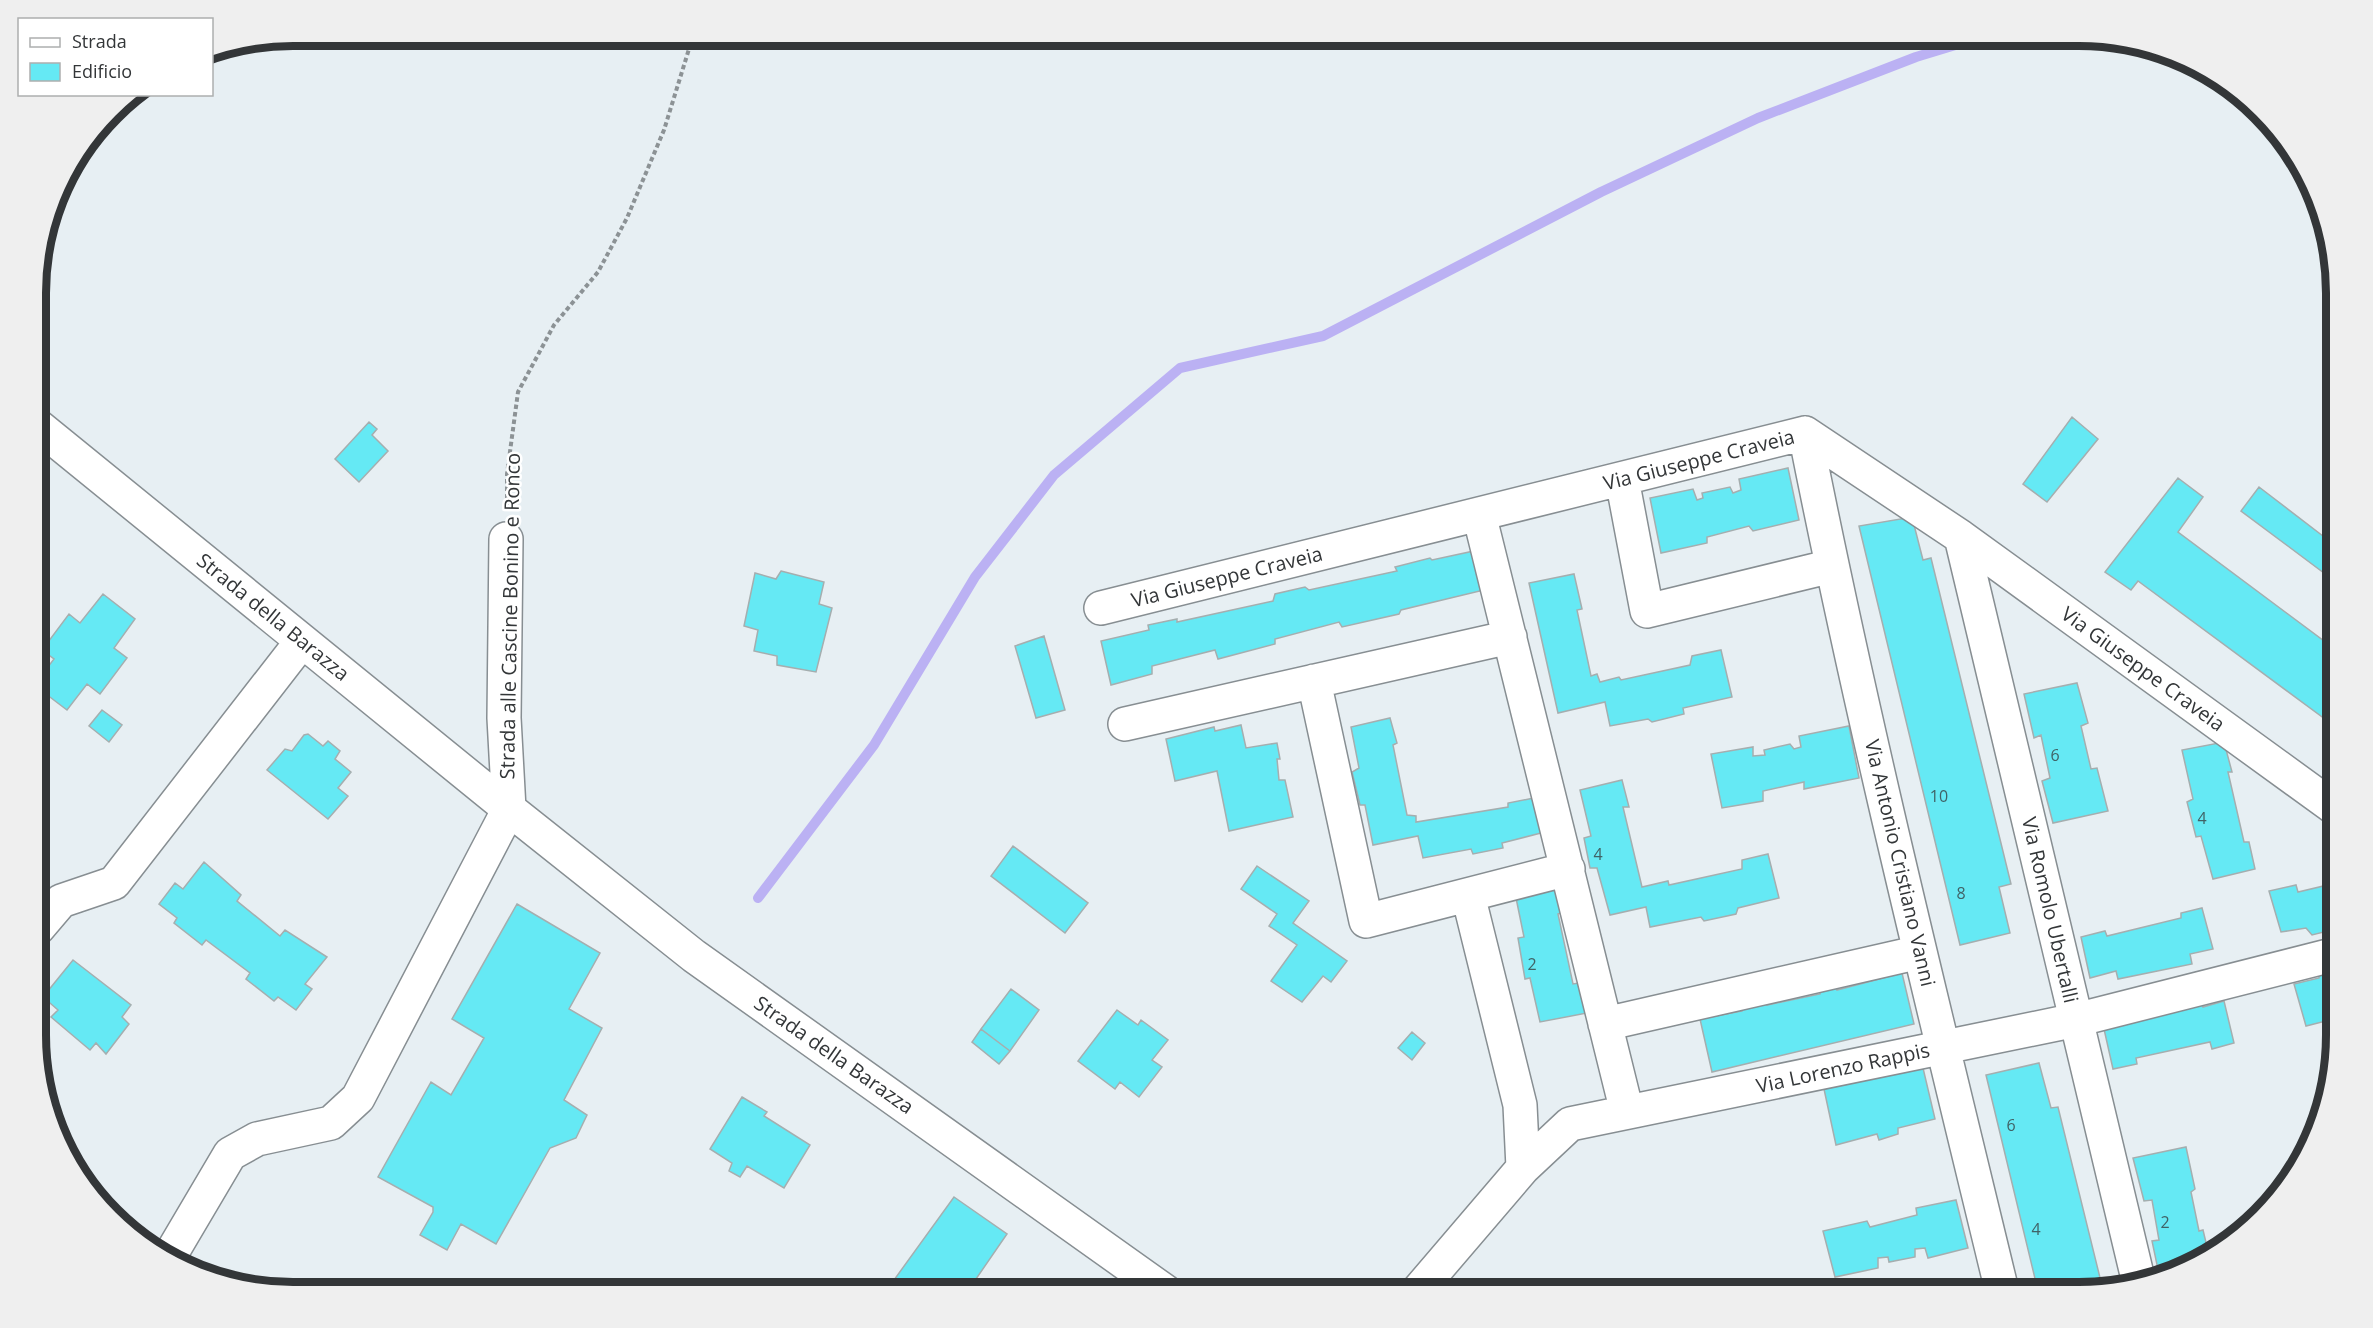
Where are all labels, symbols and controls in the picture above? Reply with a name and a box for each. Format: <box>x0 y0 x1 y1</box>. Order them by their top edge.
legend <box>18 18 213 96</box>
text: Strada <box>72 29 127 53</box>
text: Edificio <box>72 59 132 83</box>
street label: Via Giuseppe Craveia <box>1600 423 1797 496</box>
street label: Strada alle Cascine Bonino e Ronco <box>493 452 526 779</box>
street label: Via Giuseppe Craveia <box>1128 540 1325 613</box>
street label: Strada della Barazza <box>191 547 355 687</box>
street label: Via Giuseppe Craveia <box>2056 600 2231 737</box>
street label: Via Antonio Cristiano Vanni <box>1859 737 1942 989</box>
house number: 6 <box>2050 744 2060 766</box>
house number: 10 <box>1930 785 1948 807</box>
house number: 4 <box>2197 807 2207 829</box>
street label: Via Romolo Ubertalli <box>2016 814 2085 1006</box>
house number: 4 <box>1593 843 1603 865</box>
house number: 8 <box>1956 882 1966 904</box>
house number: 2 <box>1527 953 1537 975</box>
street label: Strada della Barazza <box>749 989 919 1120</box>
street label: Via Lorenzo Rappis <box>1754 1036 1932 1099</box>
house number: 6 <box>2006 1114 2016 1136</box>
house number: 2 <box>2160 1211 2170 1233</box>
house number: 4 <box>2031 1218 2041 1240</box>

